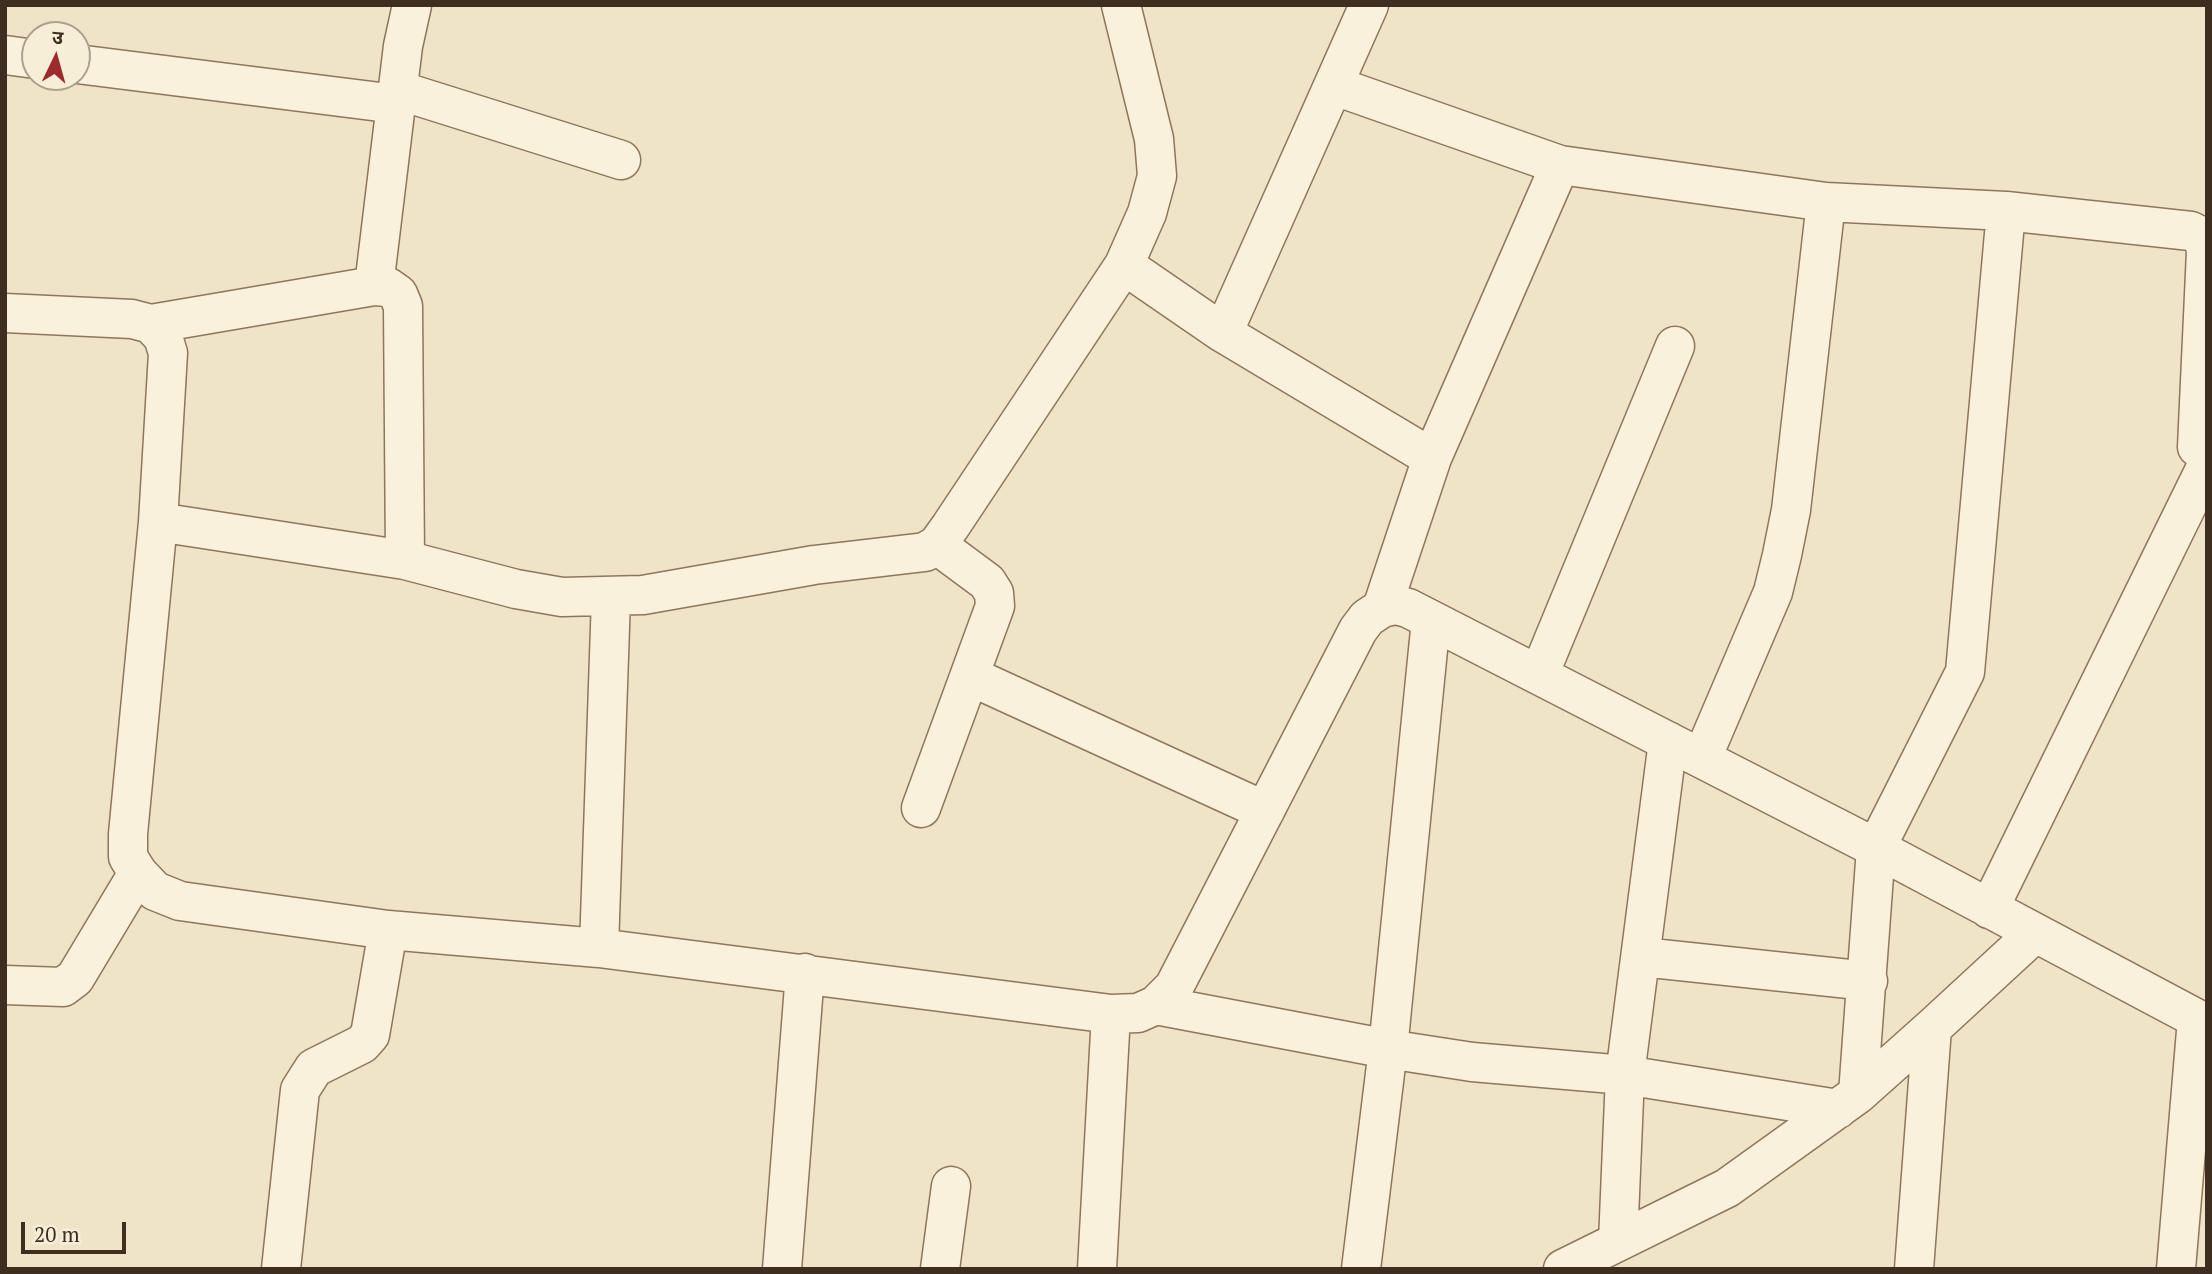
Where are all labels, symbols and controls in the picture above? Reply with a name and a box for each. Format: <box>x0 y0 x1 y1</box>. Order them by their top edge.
north arrow <box>21 21 91 91</box>
text: उ <box>51 24 64 50</box>
scale bar <box>24 1208 130 1252</box>
text: 20 m <box>34 1220 80 1248</box>

